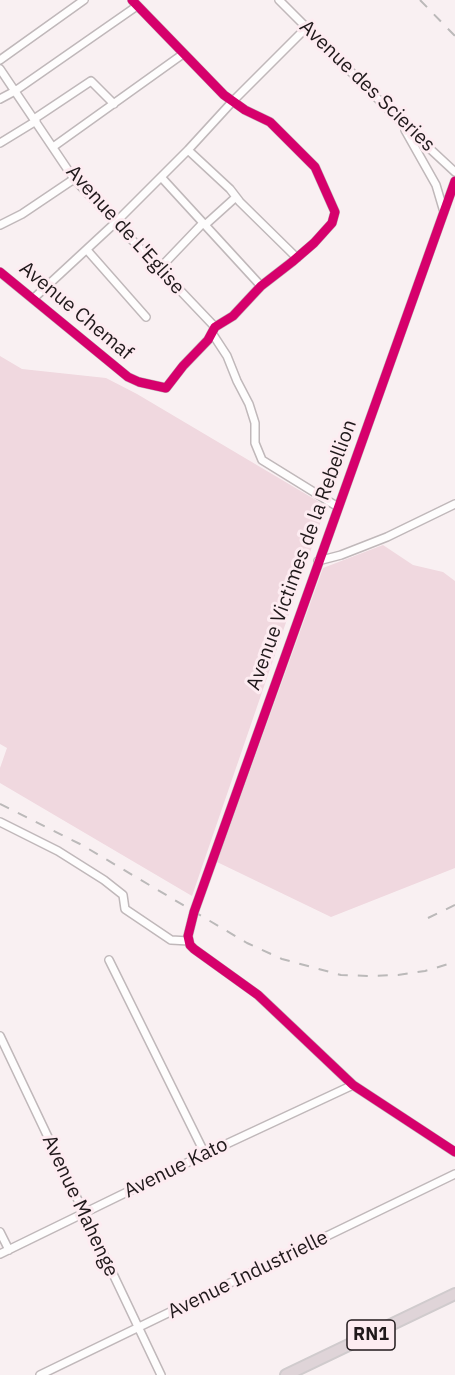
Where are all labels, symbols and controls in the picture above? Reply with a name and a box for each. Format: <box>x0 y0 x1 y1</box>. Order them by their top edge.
street label: Avenue des Scieries <box>294 15 440 157</box>
street label: Avenue de L'Eglise <box>61 160 189 300</box>
street label: Avenue Chemaf <box>14 257 138 365</box>
street label: Avenue Victimes de la Rebellion <box>242 416 362 694</box>
street label: Avenue Mahenge <box>37 1131 123 1281</box>
street label: Avenue Kato <box>120 1133 232 1203</box>
street label: Avenue Industrielle <box>164 1226 332 1324</box>
road number: RN1 <box>347 1320 395 1350</box>

